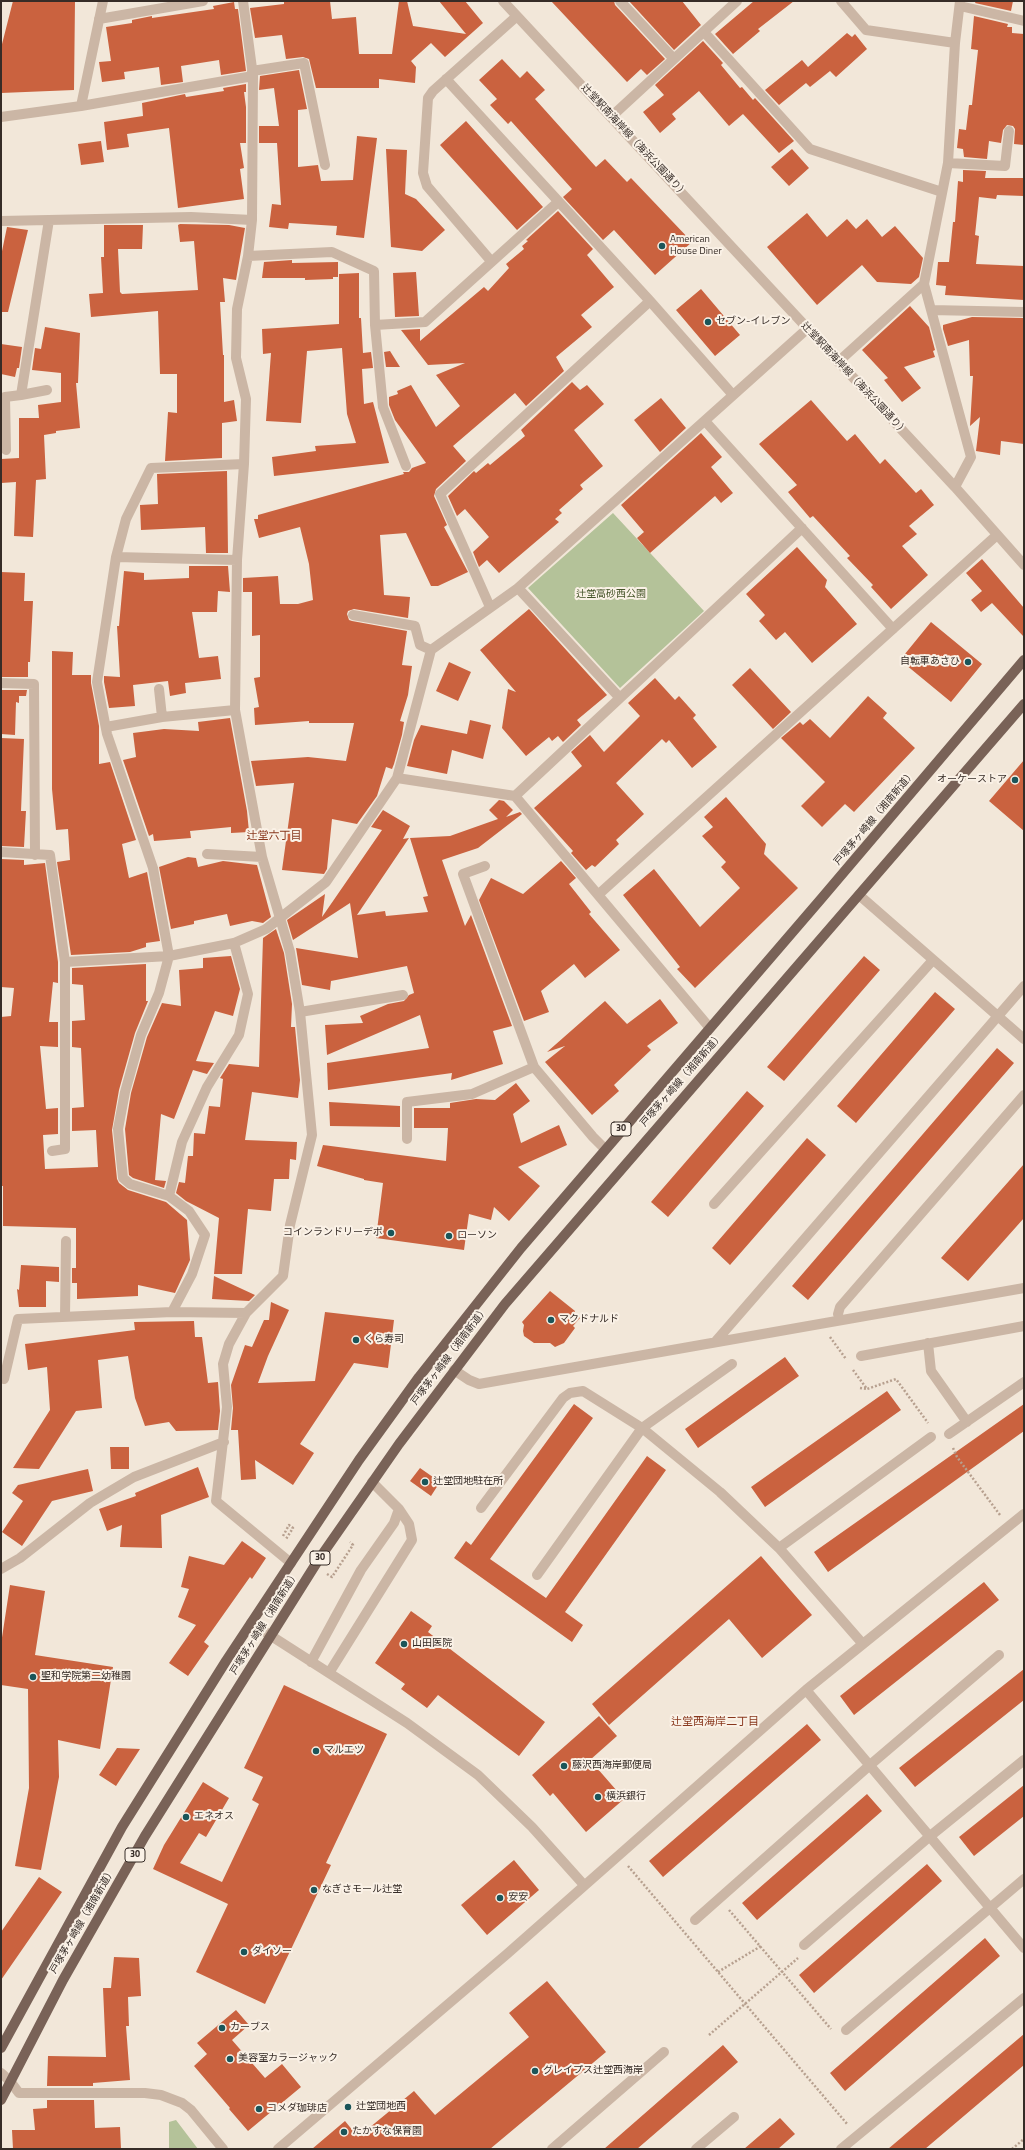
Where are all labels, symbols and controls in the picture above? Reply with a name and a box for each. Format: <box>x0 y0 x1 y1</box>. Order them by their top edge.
street label: 辻堂駅南海岸線（海浜公園通り） <box>578 82 690 200</box>
place label: American House Diner <box>670 234 722 258</box>
marker: American House Diner <box>657 241 667 251</box>
place label: セブン-イレブン <box>716 316 790 328</box>
marker: セブン-イレブン <box>703 317 713 327</box>
street label: 辻堂駅南海岸線（海浜公園通り） <box>798 320 910 438</box>
park label: 辻堂高砂西公園 <box>576 589 646 601</box>
place label: 自転車あさひ <box>900 656 960 668</box>
marker: 自転車あさひ <box>963 657 973 667</box>
street label: 戸塚茅ヶ崎線（湘南新道） <box>832 768 918 868</box>
place label: オーケーストア <box>937 774 1007 786</box>
marker: オーケーストア <box>1010 775 1020 785</box>
district label: 辻堂六丁目 <box>247 829 301 843</box>
street label: 戸塚茅ヶ崎線（湘南新道） <box>638 1031 726 1129</box>
road number: 30 <box>611 1122 631 1136</box>
place label: コインランドリーデポ <box>283 1227 383 1239</box>
marker: コインランドリーデポ <box>386 1228 396 1238</box>
place label: ローソン <box>457 1230 497 1242</box>
marker: ローソン <box>444 1231 454 1241</box>
street label: 戸塚茅ヶ崎線（湘南新道） <box>409 1304 491 1408</box>
place label: マクドナルド <box>559 1314 619 1326</box>
marker: マクドナルド <box>546 1315 556 1325</box>
place label: くら寿司 <box>364 1334 404 1346</box>
marker: くら寿司 <box>351 1335 361 1345</box>
place label: 辻堂団地駐在所 <box>433 1476 503 1488</box>
marker: 辻堂団地駐在所 <box>420 1477 430 1487</box>
road number: 30 <box>310 1551 330 1565</box>
street label: 戸塚茅ヶ崎線（湘南新道） <box>228 1569 302 1677</box>
place label: 山田医院 <box>412 1638 452 1650</box>
marker: 山田医院 <box>399 1639 409 1649</box>
place label: 聖和学院第二幼稚園 <box>41 1671 131 1683</box>
marker: 聖和学院第二幼稚園 <box>28 1672 38 1682</box>
district label: 辻堂西海岸二丁目 <box>671 1715 759 1729</box>
place label: マルエツ <box>324 1745 364 1757</box>
marker: マルエツ <box>311 1746 321 1756</box>
place label: 藤沢西海岸郵便局 <box>572 1760 652 1772</box>
marker: 藤沢西海岸郵便局 <box>559 1761 569 1771</box>
place label: 横浜銀行 <box>606 1791 646 1803</box>
marker: 横浜銀行 <box>593 1792 603 1802</box>
place label: エネオス <box>194 1811 234 1823</box>
marker: エネオス <box>181 1812 191 1822</box>
road number: 30 <box>125 1848 145 1862</box>
street label: 戸塚茅ヶ崎線（湘南新道） <box>48 1866 118 1976</box>
place label: なぎさモール辻堂 <box>322 1884 402 1896</box>
marker: なぎさモール辻堂 <box>309 1885 319 1895</box>
place label: 安安 <box>508 1892 528 1904</box>
marker: 安安 <box>495 1893 505 1903</box>
place label: ダイソー <box>252 1946 292 1958</box>
marker: ダイソー <box>239 1947 249 1957</box>
place label: カーブス <box>230 2022 270 2034</box>
marker: カーブス <box>217 2023 227 2033</box>
place label: 美容室カラージャック <box>238 2053 338 2065</box>
marker: 美容室カラージャック <box>225 2054 235 2064</box>
place label: グレイプス辻堂西海岸 <box>543 2065 643 2077</box>
marker: グレイプス辻堂西海岸 <box>530 2066 540 2076</box>
place label: 辻堂団地西 <box>356 2101 406 2113</box>
marker: 辻堂団地西 <box>343 2102 353 2112</box>
place label: コメダ珈琲店 <box>267 2103 327 2115</box>
marker: コメダ珈琲店 <box>254 2104 264 2114</box>
place label: たかすな保育園 <box>352 2126 422 2138</box>
marker: たかすな保育園 <box>339 2127 349 2137</box>

